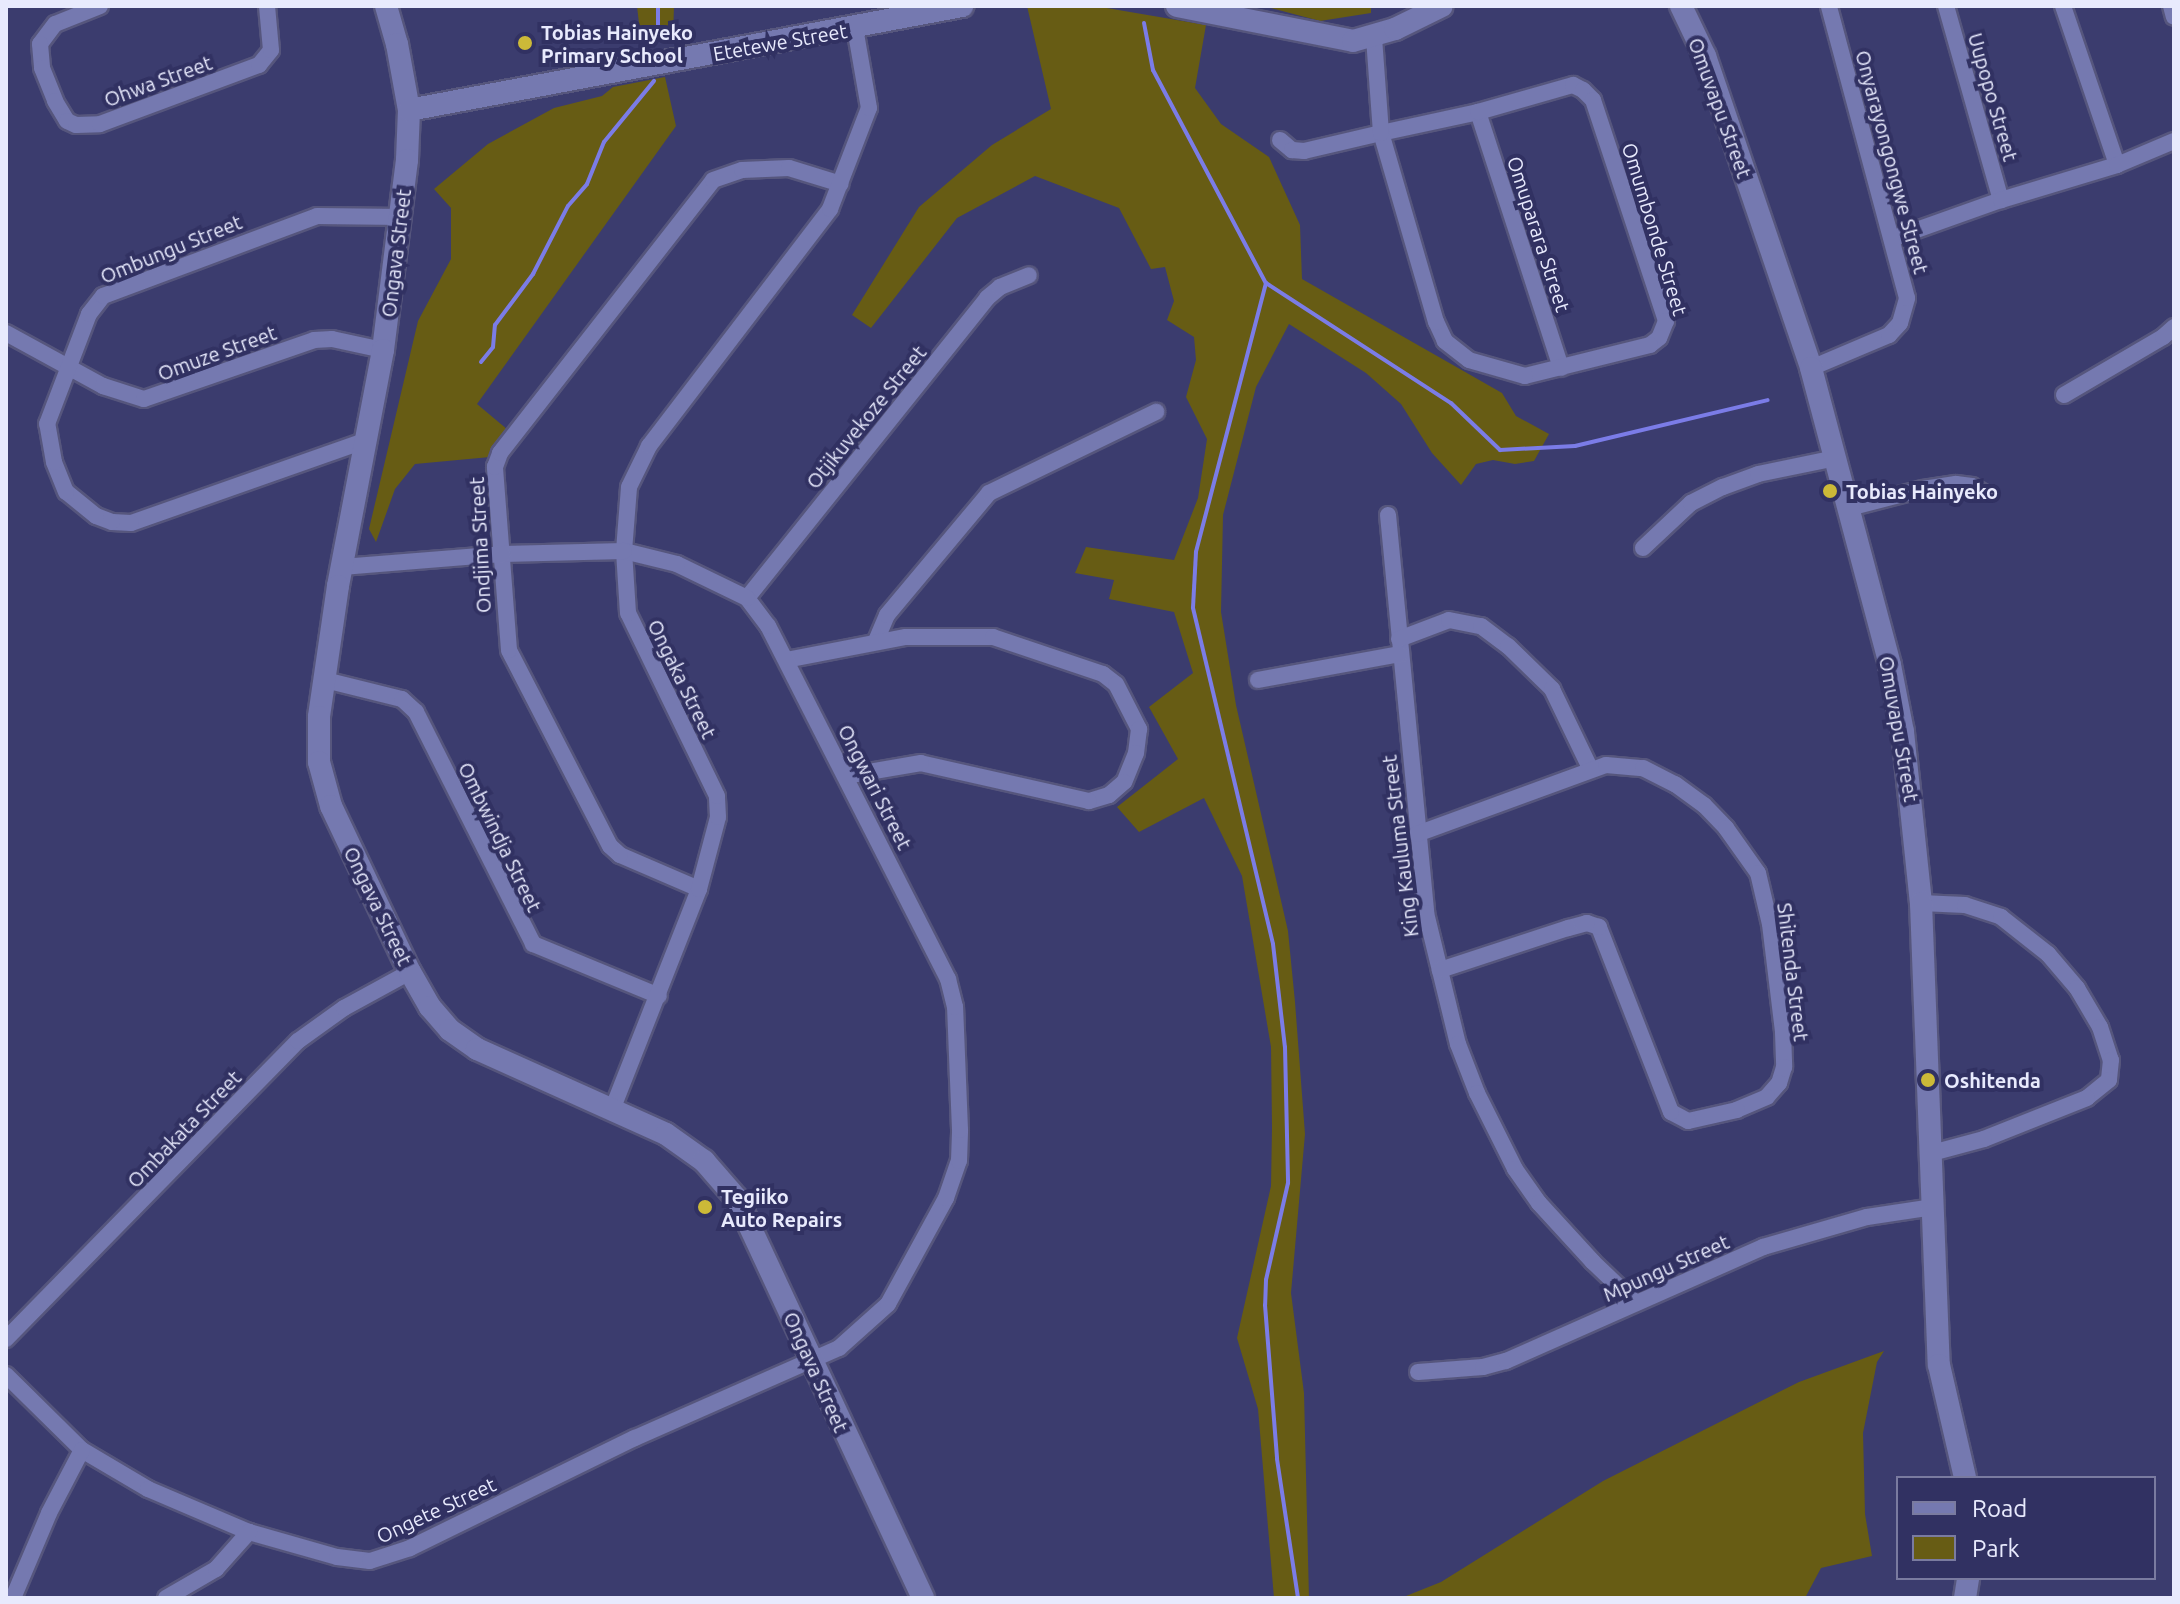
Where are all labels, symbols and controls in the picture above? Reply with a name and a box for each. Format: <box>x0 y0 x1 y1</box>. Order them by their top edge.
street label: Etetewe Street <box>711 18 849 66</box>
place label: Tobias Hainyeko Primary School <box>541 20 693 67</box>
street label: Uupopo Street <box>1963 30 2023 164</box>
marker: Tobias Hainyeko Primary School <box>516 34 534 52</box>
street label: Omuvapu Street <box>1683 34 1757 182</box>
street label: Onyarayongongwe Street <box>1851 48 1933 276</box>
street label: Ohwa Street <box>101 50 215 112</box>
street label: Omumbonde Street <box>1617 140 1693 318</box>
street label: Omuparara Street <box>1503 153 1575 315</box>
street label: Ongava Street <box>376 187 416 319</box>
street label: Ombungu Street <box>97 210 245 288</box>
street label: Omuze Street <box>154 320 280 386</box>
street label: Otjikuvekoze Street <box>801 341 931 493</box>
street label: Ondjima Street <box>464 476 496 614</box>
place label: Tobias Hainyeko <box>1846 479 1998 503</box>
marker: Tobias Hainyeko <box>1821 482 1839 500</box>
street label: Ongaka Street <box>643 616 721 742</box>
street label: Omuvapu Street <box>1874 654 1924 804</box>
street label: Ongwari Street <box>833 720 917 854</box>
street label: King Kauluma Street <box>1377 754 1423 938</box>
street label: Ombwindja Street <box>453 758 547 916</box>
street label: Ongava Street <box>339 843 417 969</box>
street label: Shitenda Street <box>1773 901 1813 1043</box>
street label: Ombakata Street <box>122 1065 246 1193</box>
place label: Oshitenda <box>1944 1068 2041 1092</box>
marker: Oshitenda <box>1919 1071 1937 1089</box>
place label: Tegiiko Auto Repairs <box>721 1184 842 1231</box>
marker: Tegiiko Auto Repairs <box>696 1198 714 1216</box>
street label: Mpungu Street <box>1599 1230 1733 1306</box>
street label: Ongava Street <box>779 1308 853 1436</box>
street label: Ongete Street <box>373 1472 499 1548</box>
legend <box>1896 1476 2156 1580</box>
text: Road <box>1972 1495 2027 1522</box>
text: Park <box>1972 1535 2020 1562</box>

